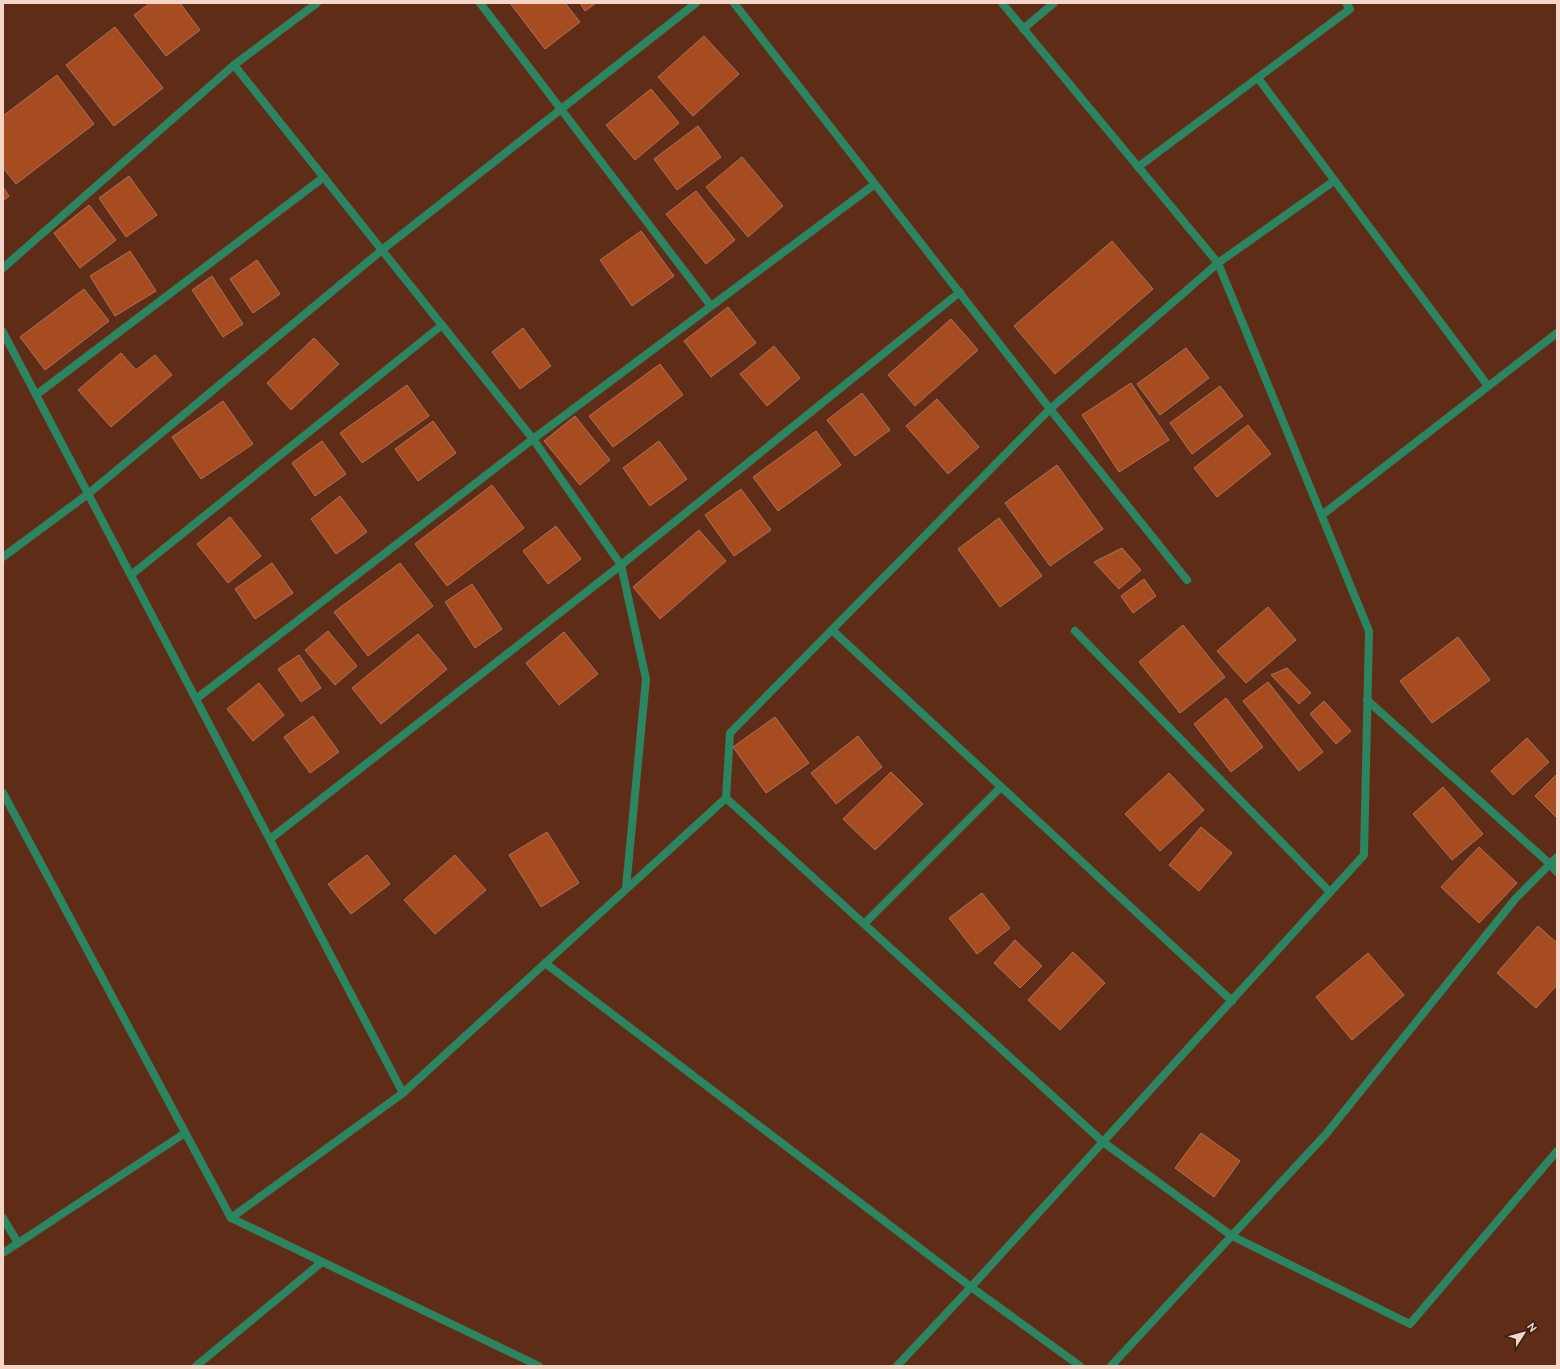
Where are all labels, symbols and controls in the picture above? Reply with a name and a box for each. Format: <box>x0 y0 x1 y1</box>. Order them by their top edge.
north arrow <box>1504 1313 1544 1353</box>
text: N <box>1525 1320 1539 1334</box>

